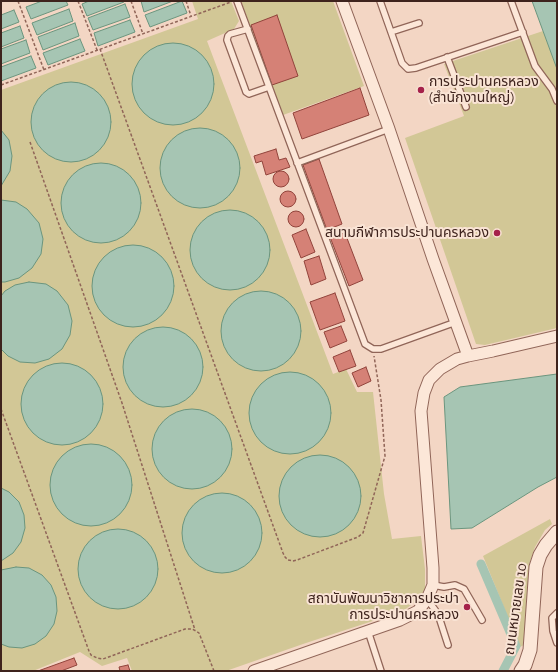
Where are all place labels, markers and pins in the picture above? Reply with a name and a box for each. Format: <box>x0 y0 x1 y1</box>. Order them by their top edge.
place label: การประปานครหลวง (สำนักงานใหญ่) <box>429 74 539 106</box>
marker: การประปานครหลวง (สำนักงานใหญ่) <box>416 85 426 95</box>
place label: สนามกีฬาการประปานครหลวง <box>325 225 489 241</box>
marker: สนามกีฬาการประปานครหลวง <box>492 228 502 238</box>
place label: สถาบันพัฒนาวิชาการประปา การประปานครหลวง <box>308 591 459 624</box>
marker: สถาบันพัฒนาวิชาการประปา การประปานครหลวง <box>462 602 472 612</box>

